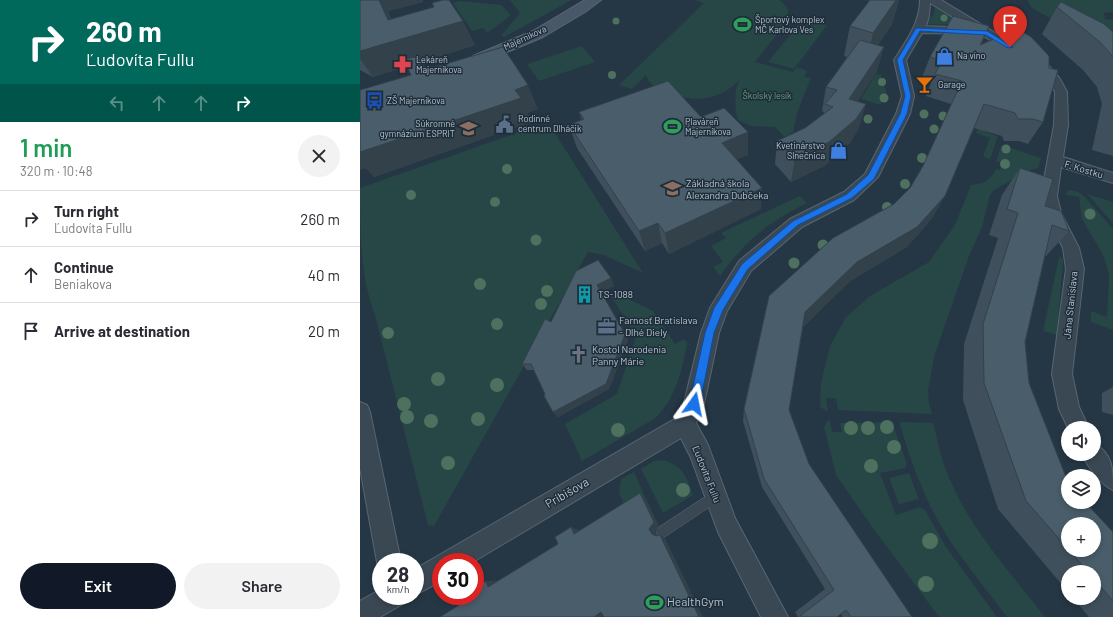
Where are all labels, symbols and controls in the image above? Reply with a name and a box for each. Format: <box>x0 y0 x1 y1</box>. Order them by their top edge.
pin <box>993 6 1027 47</box>
icon: arrive <box>999 12 1021 34</box>
text: 260 m <box>86 14 162 48</box>
place label: Športový komplex MČ Karlova Ves <box>755 14 825 35</box>
sports icon: Športový komplex MČ Karlova Ves <box>732 15 752 35</box>
icon: right <box>20 16 72 68</box>
street label: Majerníkova <box>502 23 548 52</box>
shop icon: Na víno <box>934 46 954 66</box>
text: Ľudovíta Fullu <box>86 48 194 70</box>
place label: Na víno <box>957 50 985 61</box>
place label: Lekáreň Majerníkova <box>416 54 462 75</box>
pharmacy icon: Lekáreň Majerníkova <box>393 55 413 75</box>
bar icon: Garage <box>915 75 935 95</box>
place label: Garage <box>938 79 966 90</box>
park label: Školský lesík <box>743 90 792 101</box>
bus stop icon: ZŠ Majerníkova <box>364 91 384 111</box>
icon: left <box>106 92 128 114</box>
icon: ahead <box>148 92 170 114</box>
icon: ahead <box>190 92 212 114</box>
icon: right <box>232 92 254 114</box>
place label: ZŠ Majerníkova <box>387 95 445 106</box>
place label: Rodinné centrum Dlháčik <box>518 113 582 134</box>
public building icon: Rodinné centrum Dlháčik <box>495 114 515 134</box>
place label: Plaváreň Majerníkova <box>685 116 731 137</box>
sports icon: Plaváreň Majerníkova <box>662 117 682 137</box>
place label: Súkromné gymnázium ESPRIT <box>380 118 455 139</box>
school or university icon: Súkromné gymnázium ESPRIT <box>458 119 478 139</box>
text: 1 min <box>20 133 72 162</box>
button: close <box>298 135 340 177</box>
place label: Kvetinárstvo Slnečnica <box>776 140 825 161</box>
shop icon: Kvetinárstvo Slnečnica <box>828 141 848 161</box>
street label: F. Kostku <box>1063 157 1105 181</box>
text: 320 m · 10:48 <box>20 163 93 179</box>
place label: Základná škola Alexandra Dubčeka <box>686 177 768 201</box>
school or university icon: Základná škola Alexandra Dubčeka <box>663 179 683 199</box>
text: Turn right <box>54 202 119 220</box>
icon: right <box>20 208 42 230</box>
text: 260 m <box>300 210 340 228</box>
text: Ľudovíta Fullu <box>54 220 132 236</box>
text: Continue <box>54 258 114 276</box>
icon: ahead <box>20 264 42 286</box>
text: 40 m <box>308 266 340 284</box>
street label: Jána Stanislava <box>1060 271 1080 339</box>
text: Beniakova <box>54 276 112 292</box>
building icon: TS-1088 <box>575 284 595 304</box>
place label: TS-1088 <box>598 288 633 300</box>
place label: Farnosť Bratislava - Dlhé Diely <box>619 314 697 338</box>
office icon: Farnosť Bratislava - Dlhé Diely <box>596 316 616 336</box>
icon: arrive <box>20 320 42 342</box>
text: Arrive at destination <box>54 322 190 340</box>
text: 20 m <box>308 322 340 340</box>
place label: Kostol Narodenia Panny Márie <box>592 343 666 367</box>
church icon: Kostol Narodenia Panny Márie <box>569 345 589 365</box>
position arrow <box>673 383 715 425</box>
map controls <box>1061 421 1101 605</box>
button: sound <box>1061 421 1101 461</box>
street label: Ľudovíta Fullu <box>690 444 724 504</box>
button: layers <box>1061 469 1101 509</box>
street label: Pribišova <box>542 474 591 510</box>
button: + <box>1061 517 1101 557</box>
speed limit sign: 30 <box>432 553 484 605</box>
text: 28 <box>387 562 409 586</box>
button: Exit <box>20 563 176 609</box>
button: Share <box>184 563 340 609</box>
button: − <box>1061 565 1101 605</box>
text: km/h <box>387 583 409 595</box>
sports icon: HealthGym <box>644 592 664 612</box>
place label: HealthGym <box>667 594 724 608</box>

